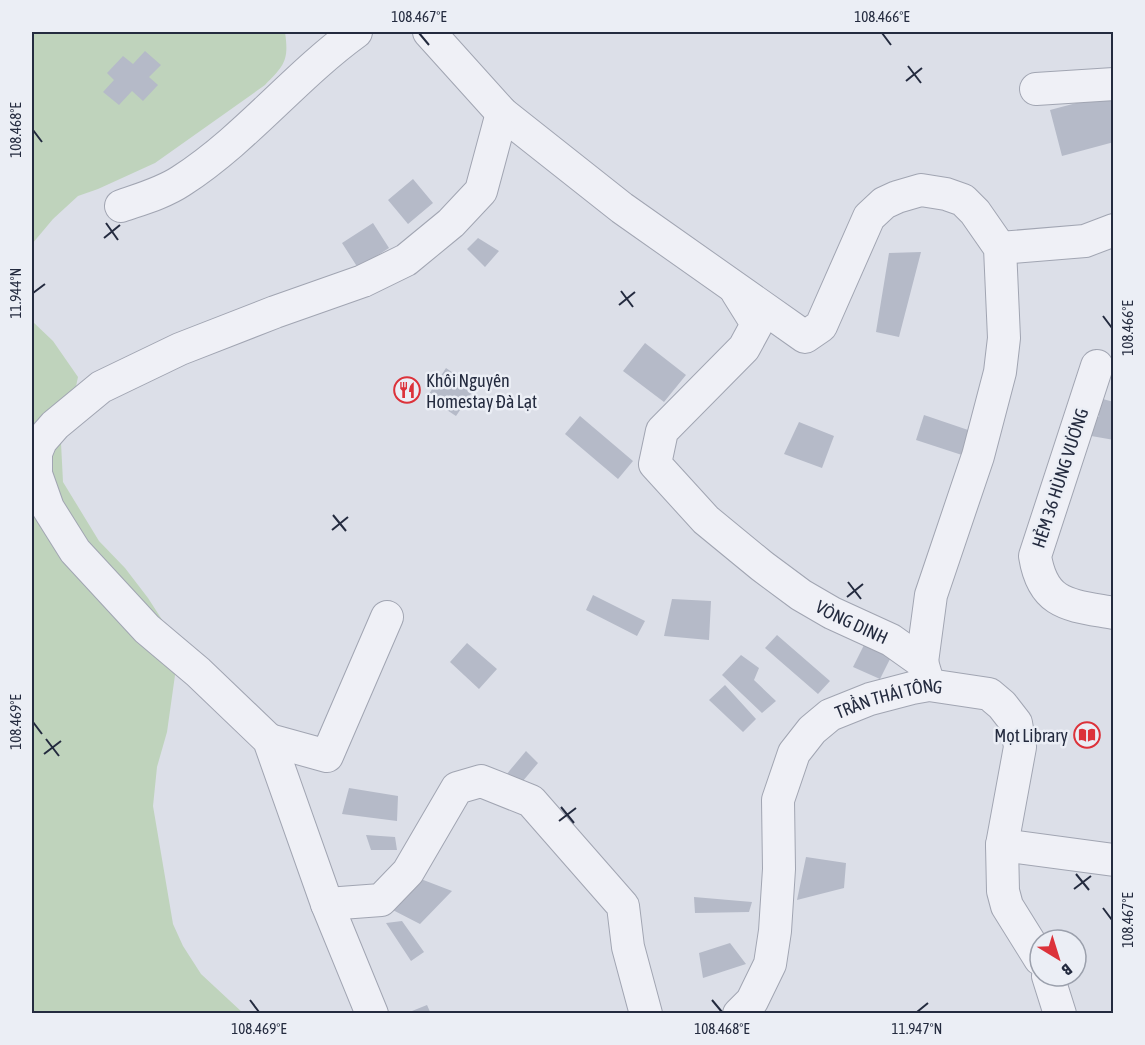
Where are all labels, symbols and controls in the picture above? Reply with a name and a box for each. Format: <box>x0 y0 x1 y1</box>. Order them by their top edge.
text: 108.467°E <box>391 8 447 25</box>
text: 108.466°E <box>854 8 910 25</box>
text: 108.468°E <box>7 102 24 158</box>
text: 11.944°N <box>7 268 24 318</box>
text: 108.466°E <box>1119 300 1136 356</box>
place label: Khôi Nguyên Homestay Đà Lạt <box>426 370 537 412</box>
restaurant icon: Khôi Nguyên Homestay Đà Lạt <box>392 375 422 405</box>
street label: HẺM 36 HÙNG VƯƠNG <box>1027 405 1093 551</box>
street label: VÒNG DINH <box>812 595 892 648</box>
street label: TRẦN THÁI TÔNG <box>832 674 944 723</box>
text: 108.469°E <box>7 694 24 750</box>
library icon: Mọt Library <box>1072 720 1102 750</box>
place label: Mọt Library <box>994 725 1068 746</box>
text: 108.467°E <box>1119 892 1136 948</box>
north arrow <box>1028 928 1088 988</box>
text: B <box>1058 960 1076 979</box>
text: 108.469°E <box>231 1020 287 1037</box>
text: 108.468°E <box>694 1020 750 1037</box>
text: 11.947°N <box>892 1020 942 1037</box>

